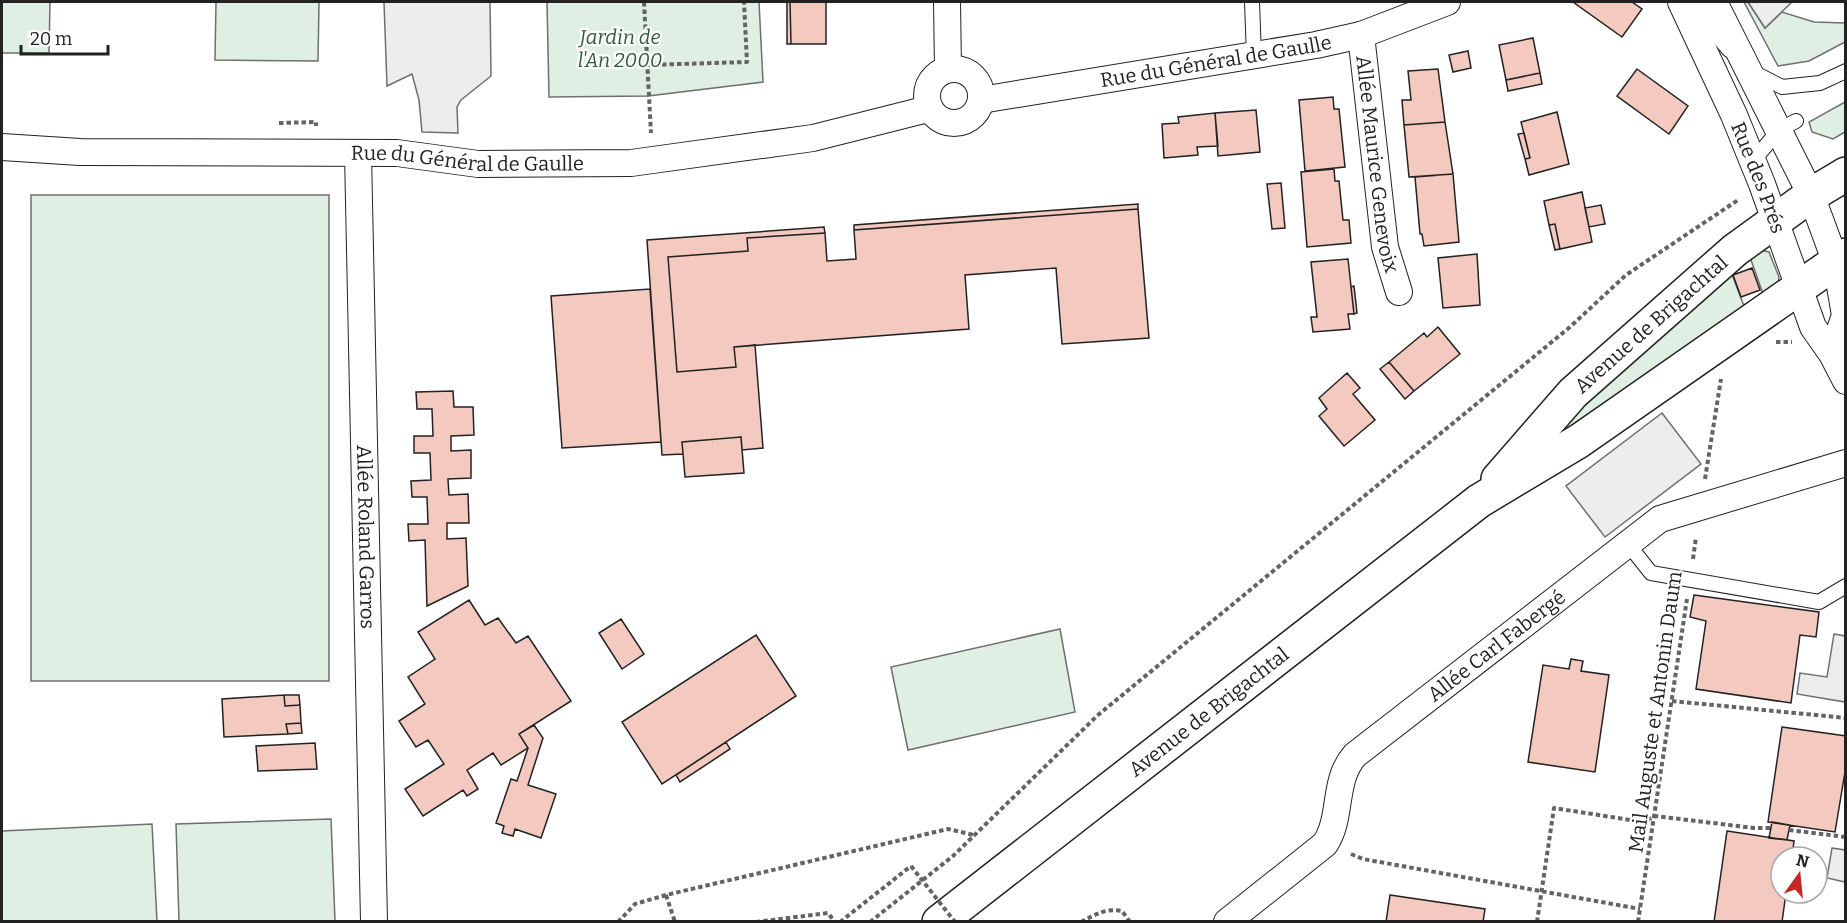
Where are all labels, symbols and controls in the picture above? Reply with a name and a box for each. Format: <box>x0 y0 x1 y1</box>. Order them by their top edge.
scale bar <box>21 18 108 56</box>
park label: Jardin de l'An 2000 <box>577 25 662 72</box>
text: 20 m <box>30 28 72 50</box>
street label: Rue du Général de Gaulle <box>1099 30 1334 92</box>
street label: Allée Maurice Genevoix <box>1351 54 1404 275</box>
street label: Rue des Prés <box>1726 118 1791 236</box>
street label: Rue du Général de Gaulle <box>351 140 584 176</box>
street label: Avenue de Brigachtal <box>1569 250 1733 398</box>
street label: Allée Roland Garros <box>352 445 380 629</box>
street label: Mail Auguste et Antonin Daum <box>1623 570 1687 854</box>
street label: Allée Carl Fabergé <box>1423 585 1570 706</box>
street label: Avenue de Brigachtal <box>1124 642 1294 782</box>
north arrow <box>1769 845 1829 905</box>
text: N <box>1794 850 1811 872</box>

